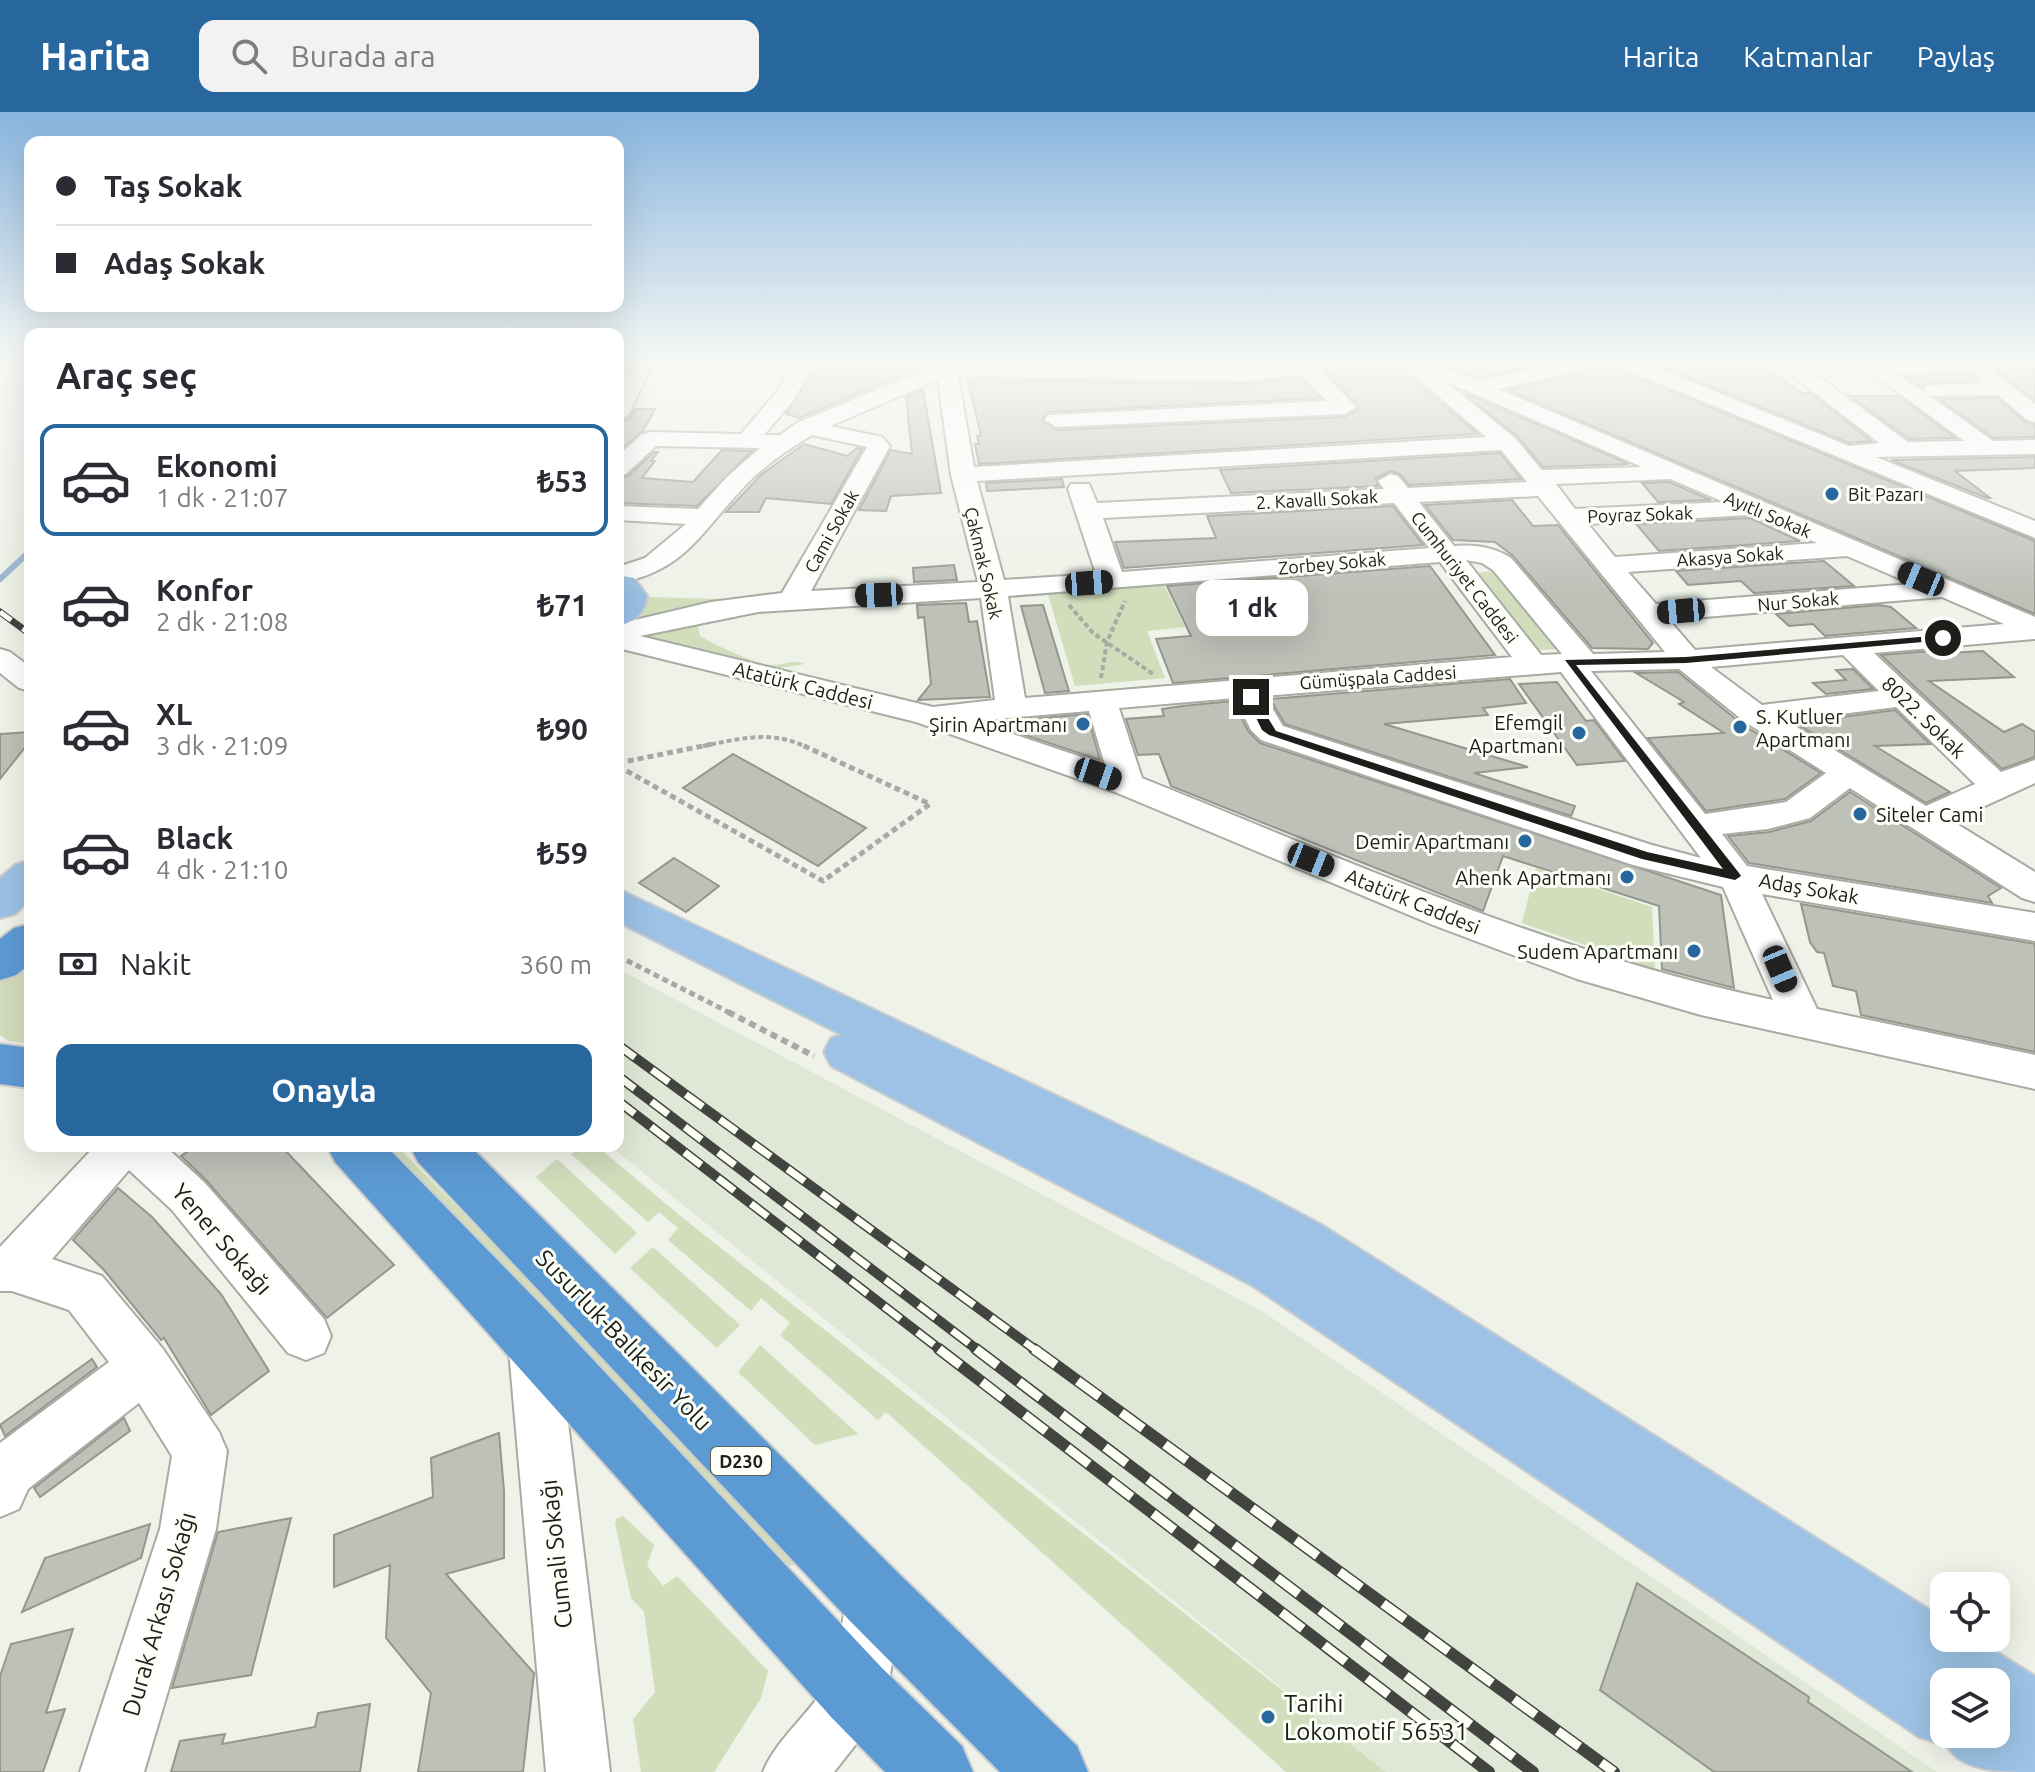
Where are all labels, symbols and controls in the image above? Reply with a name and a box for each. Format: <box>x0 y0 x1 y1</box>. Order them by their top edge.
search box <box>199 20 759 92</box>
icon: search <box>227 34 271 78</box>
text: Harita <box>40 35 151 77</box>
text: Burada ara <box>291 39 436 73</box>
text: Harita <box>1623 41 1699 72</box>
text: Katmanlar <box>1743 41 1873 72</box>
text: Paylaş <box>1917 41 1995 72</box>
text: Taş Sokak <box>104 169 242 203</box>
text: Adaş Sokak <box>104 246 265 280</box>
text: Araç seç <box>56 355 197 396</box>
icon: car <box>60 444 132 516</box>
text: Ekonomi <box>156 449 278 483</box>
text: ₺53 <box>537 464 588 498</box>
text: 1 dk · 21:07 <box>156 483 288 512</box>
place label: Bit Pazarı <box>1848 484 1924 504</box>
marker: Bit Pazarı <box>1823 485 1841 503</box>
street label: Cami Sokak <box>800 486 862 576</box>
street label: 2. Kavallı Sokak <box>1255 486 1379 512</box>
street label: Ayıtlı Sokak <box>1722 487 1814 541</box>
street label: Poyraz Sokak <box>1587 502 1693 526</box>
street label: Çakmak Sokak <box>961 505 1007 621</box>
street label: Cumhuriyet Caddesi <box>1407 507 1523 647</box>
street label: Akasya Sokak <box>1676 542 1784 570</box>
street label: Zorbey Sokak <box>1277 548 1387 578</box>
car <box>1894 559 1948 599</box>
icon: car <box>60 568 132 640</box>
car <box>1064 569 1114 597</box>
text: Konfor <box>156 573 253 607</box>
callout: 1 dk <box>1195 581 1307 637</box>
car <box>855 582 903 608</box>
street label: Nur Sokak <box>1757 587 1839 615</box>
text: ₺71 <box>537 588 588 622</box>
text: 1 dk <box>1227 593 1278 622</box>
car <box>1656 597 1706 625</box>
text: 2 dk · 21:08 <box>156 607 288 636</box>
route start <box>1925 620 1961 656</box>
street label: Atatürk Caddesi <box>731 657 875 713</box>
street label: Gümüşpala Caddesi <box>1299 662 1457 692</box>
street label: 8022. Sokak <box>1877 671 1971 763</box>
route end <box>1233 679 1269 715</box>
icon: car <box>60 692 132 764</box>
text: XL <box>156 697 192 731</box>
place label: S. Kutluer Apartmanı <box>1756 705 1850 751</box>
place label: Efemgil Apartmanı <box>1469 711 1563 757</box>
text: ₺90 <box>537 712 588 746</box>
place label: Şirin Apartmanı <box>929 713 1067 736</box>
marker: Şirin Apartmanı <box>1074 715 1092 733</box>
marker: S. Kutluer Apartmanı <box>1731 718 1749 736</box>
marker: Efemgil Apartmanı <box>1570 724 1588 742</box>
text: 3 dk · 21:09 <box>156 731 288 760</box>
car <box>1071 755 1125 793</box>
place label: Siteler Cami <box>1876 803 1983 826</box>
marker: Siteler Cami <box>1851 805 1869 823</box>
icon: car <box>60 816 132 888</box>
text: Black <box>156 821 233 855</box>
place label: Demir Apartmanı <box>1355 830 1509 853</box>
marker: Demir Apartmanı <box>1516 832 1534 850</box>
text: ₺59 <box>537 836 588 870</box>
car <box>1284 840 1338 880</box>
text: 4 dk · 21:10 <box>156 855 288 884</box>
street label: Atatürk Caddesi <box>1342 864 1484 938</box>
place label: Ahenk Apartmanı <box>1455 866 1611 889</box>
marker: Ahenk Apartmanı <box>1618 868 1636 886</box>
street label: Adaş Sokak <box>1757 868 1861 908</box>
place label: Sudem Apartmanı <box>1517 940 1678 963</box>
icon: cash <box>56 942 100 986</box>
marker: Sudem Apartmanı <box>1685 942 1703 960</box>
car <box>1760 942 1800 996</box>
text: Nakit <box>120 947 191 981</box>
text: 360 m <box>520 950 592 979</box>
button: Onayla <box>56 1044 592 1136</box>
street label: Yener Sokağı <box>166 1178 278 1300</box>
street label: Susurluk-Balıkesir Yolu <box>531 1244 717 1436</box>
road number: D230 <box>711 1447 771 1475</box>
street label: Cumali Sokağı <box>535 1478 577 1630</box>
street label: Durak Arkası Sokağı <box>117 1509 201 1719</box>
map controls <box>1930 1572 2010 1748</box>
button: locate <box>1930 1572 2010 1652</box>
button: layers <box>1930 1668 2010 1748</box>
place label: Tarihi Lokomotif 56531 <box>1284 1690 1468 1745</box>
marker: Tarihi Lokomotif 56531 <box>1259 1708 1277 1726</box>

